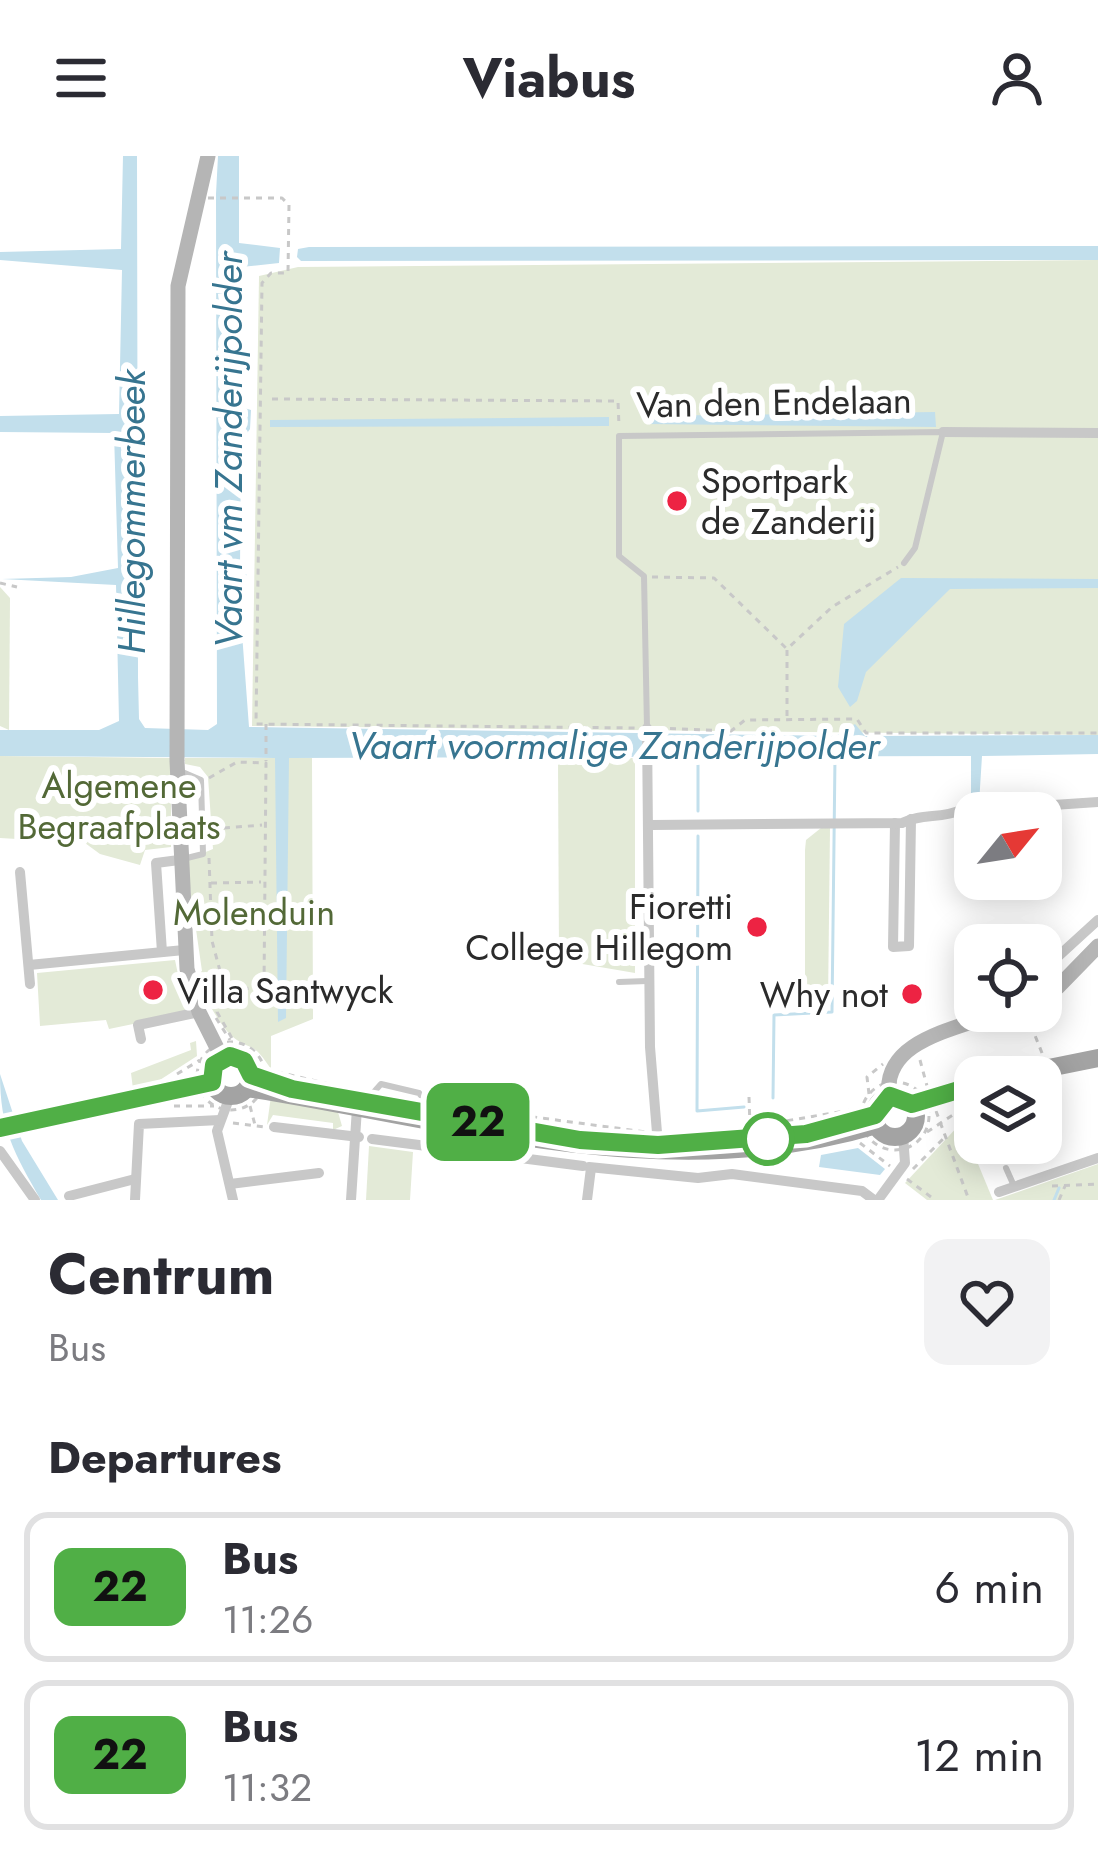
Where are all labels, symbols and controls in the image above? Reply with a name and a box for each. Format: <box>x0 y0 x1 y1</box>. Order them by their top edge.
text: Viabus <box>463 39 635 117</box>
icon: menu <box>48 45 114 111</box>
icon: person <box>984 45 1050 111</box>
water label: Vaart vm Zanderijpolder <box>200 250 257 648</box>
water label: Hillegommerbeek <box>103 367 160 654</box>
street label: Van den Endelaan <box>636 374 912 430</box>
place label: Sportpark de Zanderij <box>701 454 876 547</box>
marker: Sportpark de Zanderij <box>664 488 690 514</box>
water label: Vaart voormalige Zanderijpolder <box>348 717 882 774</box>
park label: Algemene Begraafplaats <box>17 759 221 852</box>
north arrow <box>954 792 1062 900</box>
map controls <box>954 792 1062 1164</box>
place label: Fioretti College Hillegom <box>465 880 733 973</box>
park label: Molenduin <box>173 886 335 938</box>
marker: Fioretti College Hillegom <box>744 914 770 940</box>
button: locate <box>954 924 1062 1032</box>
place label: Villa Santwyck <box>177 964 393 1016</box>
place label: Why not <box>760 968 888 1020</box>
marker: Villa Santwyck <box>140 977 166 1003</box>
marker: Why not <box>899 981 925 1007</box>
button: layers <box>954 1056 1062 1164</box>
line badge: 22 <box>424 1083 532 1161</box>
text: 22 <box>450 1091 506 1152</box>
unlabelled marker <box>743 1114 793 1164</box>
text: Centrum <box>48 1233 274 1315</box>
button: heart <box>924 1239 1050 1365</box>
text: Bus <box>48 1319 106 1376</box>
text: Departures <box>48 1425 282 1490</box>
text: Bus <box>222 1526 298 1591</box>
text: 6 min <box>934 1555 1044 1620</box>
text: 22 <box>92 1556 148 1617</box>
text: 11:26 <box>222 1591 313 1648</box>
text: Bus <box>222 1694 298 1759</box>
text: 12 min <box>914 1723 1044 1788</box>
text: 22 <box>92 1724 148 1785</box>
text: 11:32 <box>222 1759 312 1816</box>

